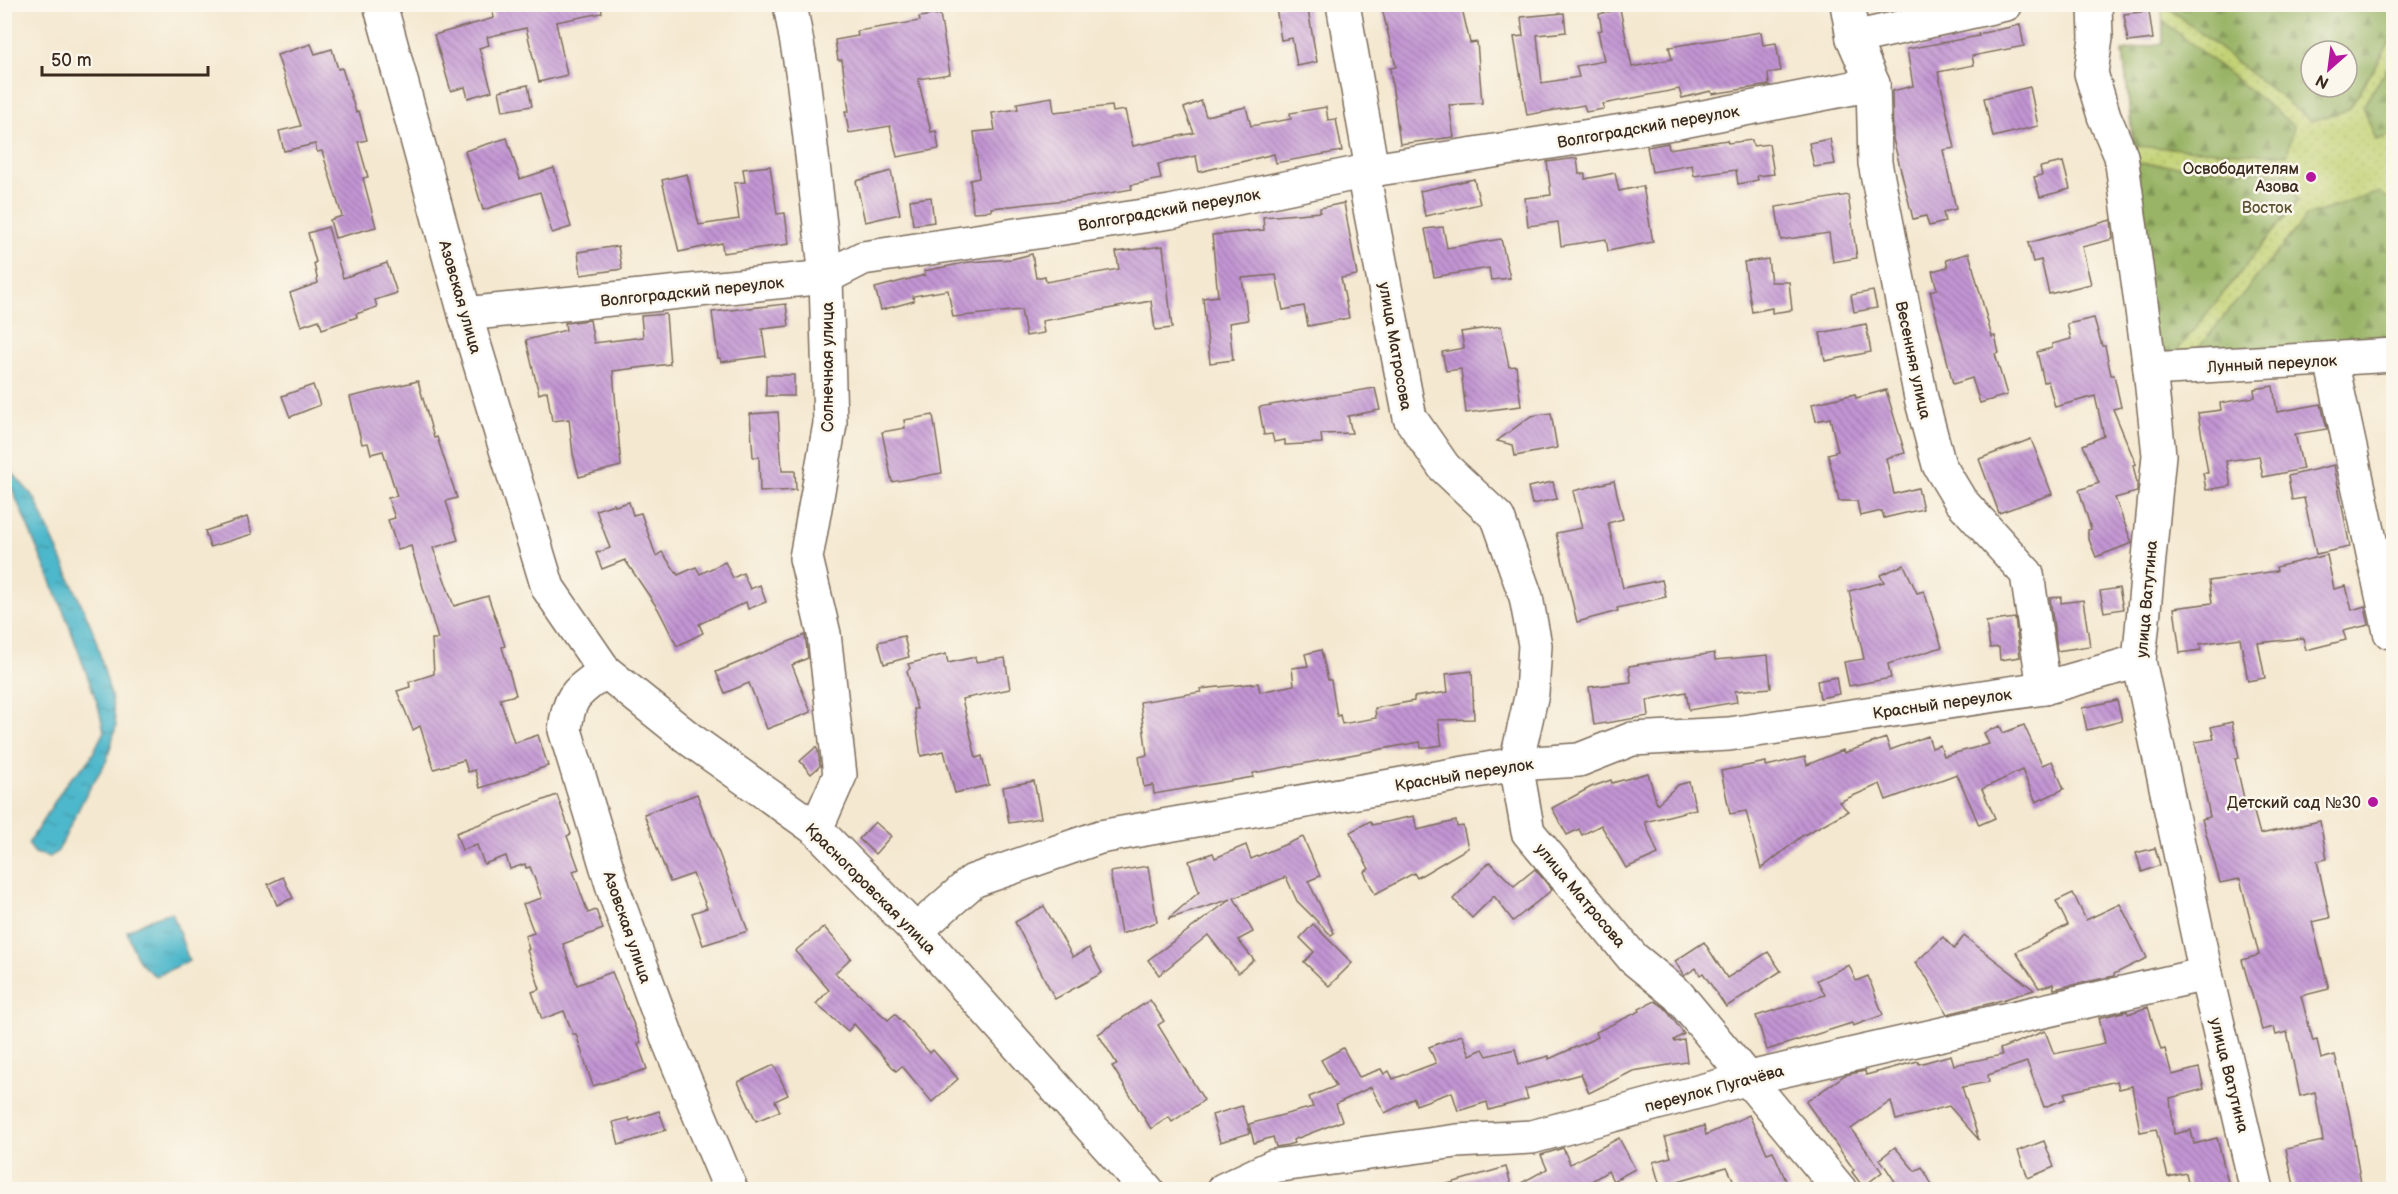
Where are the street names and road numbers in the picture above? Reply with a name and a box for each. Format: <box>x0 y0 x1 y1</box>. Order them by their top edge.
street label: Волгоградский переулок <box>1556 102 1741 153</box>
street label: Волгоградский переулок <box>1077 185 1262 236</box>
street label: Азовская улица <box>434 238 485 357</box>
street label: Волгоградский переулок <box>600 273 785 312</box>
street label: улица Матросова <box>1374 280 1415 413</box>
street label: Весенняя улица <box>1891 299 1934 422</box>
street label: Солнечная улица <box>819 301 838 432</box>
street label: Лунный переулок <box>2206 352 2338 377</box>
street label: улица Ватутина <box>2133 539 2162 659</box>
street label: Красный переулок <box>1872 685 2013 724</box>
street label: Красный переулок <box>1394 755 1535 796</box>
street label: Красногоровская улица <box>801 820 940 959</box>
street label: улица Матросова <box>1531 840 1629 952</box>
street label: Азовская улица <box>598 868 655 986</box>
street label: улица Ватутина <box>2205 1016 2252 1135</box>
street label: переулок Пугачёва <box>1643 1062 1787 1117</box>

